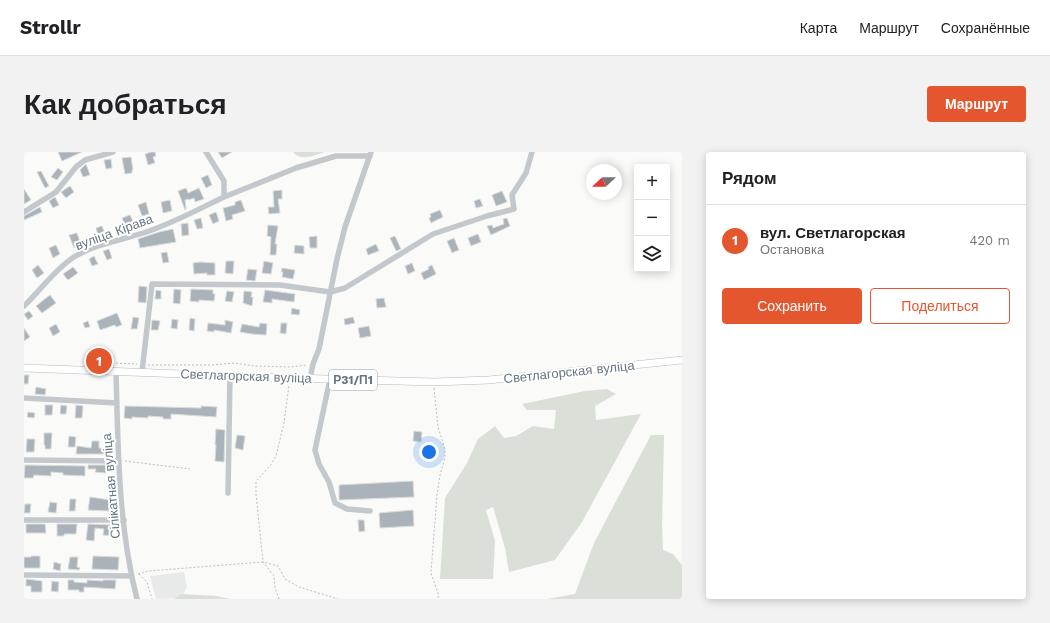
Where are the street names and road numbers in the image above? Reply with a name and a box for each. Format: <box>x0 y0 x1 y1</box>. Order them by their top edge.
street label: вуліца Кірава <box>73 211 155 253</box>
street label: Светлагорская вуліца <box>503 358 636 386</box>
street label: Светлагорская вуліца <box>180 366 313 386</box>
road number: Р31/П1 <box>329 370 377 390</box>
street label: Сілікатная вуліца <box>99 432 123 539</box>

